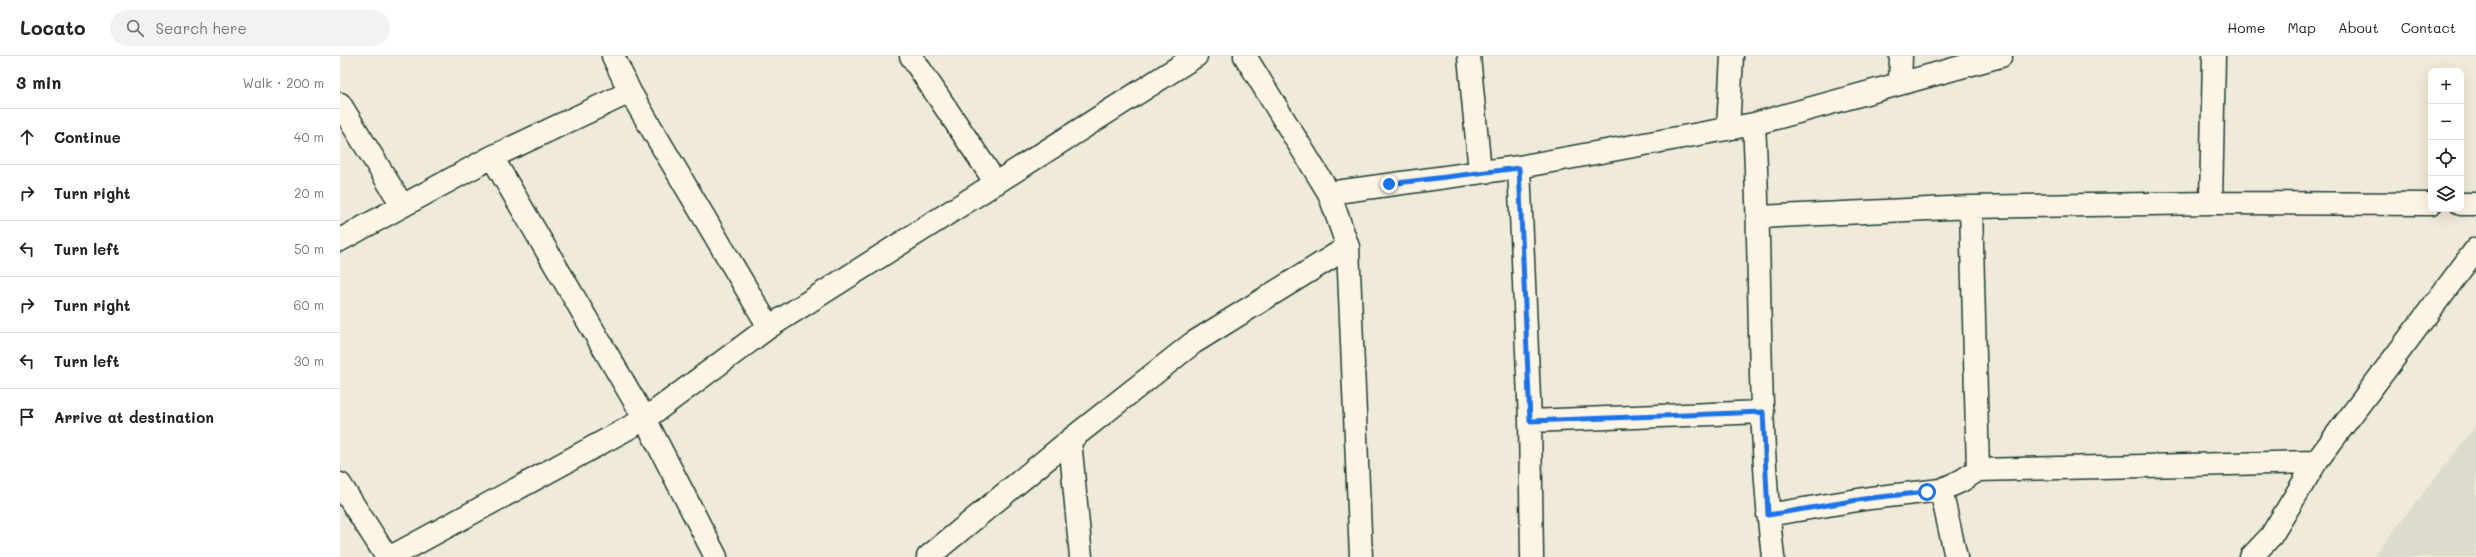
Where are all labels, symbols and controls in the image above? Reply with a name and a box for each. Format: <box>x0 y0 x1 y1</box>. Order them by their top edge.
search box <box>110 10 390 46</box>
text: Locato <box>20 15 86 40</box>
icon: search <box>124 17 146 39</box>
text: Search here <box>156 18 247 38</box>
text: Home <box>2227 18 2265 37</box>
text: Map <box>2287 18 2316 37</box>
text: About <box>2338 18 2379 37</box>
text: Contact <box>2401 18 2456 37</box>
map controls <box>2428 68 2464 212</box>
button: + <box>2428 68 2464 104</box>
text: 3 min <box>16 71 61 93</box>
text: Walk · 200 m <box>243 74 324 91</box>
button: − <box>2428 104 2464 140</box>
icon: ahead <box>16 126 38 148</box>
text: Continue <box>54 127 121 147</box>
text: 40 m <box>294 128 324 145</box>
button: locate <box>2428 140 2464 176</box>
route end <box>1380 175 1398 193</box>
button: layers <box>2428 176 2464 212</box>
icon: right <box>16 182 38 204</box>
text: Turn right <box>54 183 131 203</box>
text: 20 m <box>294 184 324 201</box>
icon: left <box>16 238 38 260</box>
text: Turn left <box>54 239 119 259</box>
text: 50 m <box>294 240 324 257</box>
icon: right <box>16 294 38 316</box>
text: Turn right <box>54 295 131 315</box>
text: 60 m <box>294 296 324 313</box>
icon: left <box>16 350 38 372</box>
text: Turn left <box>54 351 119 371</box>
text: 30 m <box>294 352 324 369</box>
icon: arrive <box>16 406 38 428</box>
text: Arrive at destination <box>54 407 214 427</box>
route start <box>1918 483 1936 501</box>

